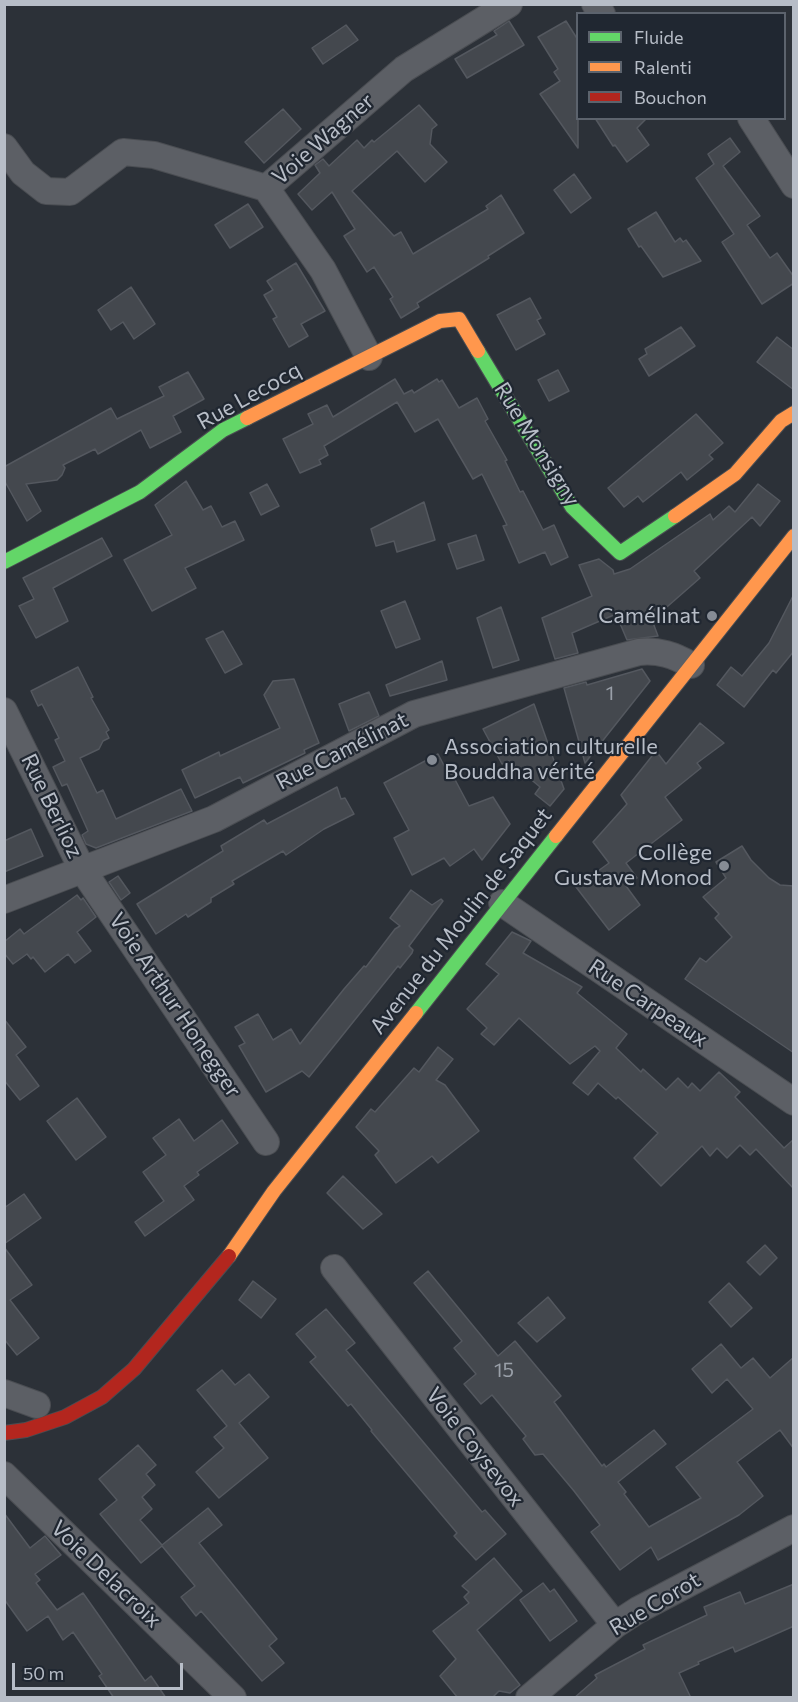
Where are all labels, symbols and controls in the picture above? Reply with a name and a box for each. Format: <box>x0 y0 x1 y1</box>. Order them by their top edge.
legend <box>576 12 786 120</box>
text: Fluide <box>634 26 683 48</box>
text: Ralenti <box>634 56 692 78</box>
text: Bouchon <box>634 86 707 108</box>
street label: Voie Wagner <box>267 88 379 190</box>
street label: Rue Lecocq <box>192 357 306 435</box>
street label: Rue Monsigny <box>488 377 586 511</box>
place label: Camélinat <box>598 603 700 629</box>
marker: Camélinat <box>705 609 719 623</box>
house number: 1 <box>606 681 614 705</box>
street label: Rue Camélinat <box>272 706 412 796</box>
place label: Association culturelle Bouddha vérité <box>444 734 658 786</box>
street label: Rue Berlioz <box>15 750 89 862</box>
marker: Association culturelle Bouddha vérité <box>425 753 439 767</box>
street label: Avenue du Moulin de Saquet <box>364 803 558 1039</box>
place label: Collège Gustave Monod <box>554 840 712 891</box>
marker: Collège Gustave Monod <box>717 859 731 873</box>
street label: Voie Arthur Honegger <box>103 908 247 1102</box>
street label: Rue Carpeaux <box>583 953 713 1053</box>
house number: 15 <box>494 1358 514 1382</box>
street label: Voie Coysevox <box>420 1382 530 1512</box>
street label: Voie Delacroix <box>45 1515 167 1633</box>
street label: Rue Corot <box>605 1567 705 1641</box>
scale bar <box>15 1651 186 1689</box>
text: 50 m <box>23 1662 64 1684</box>

